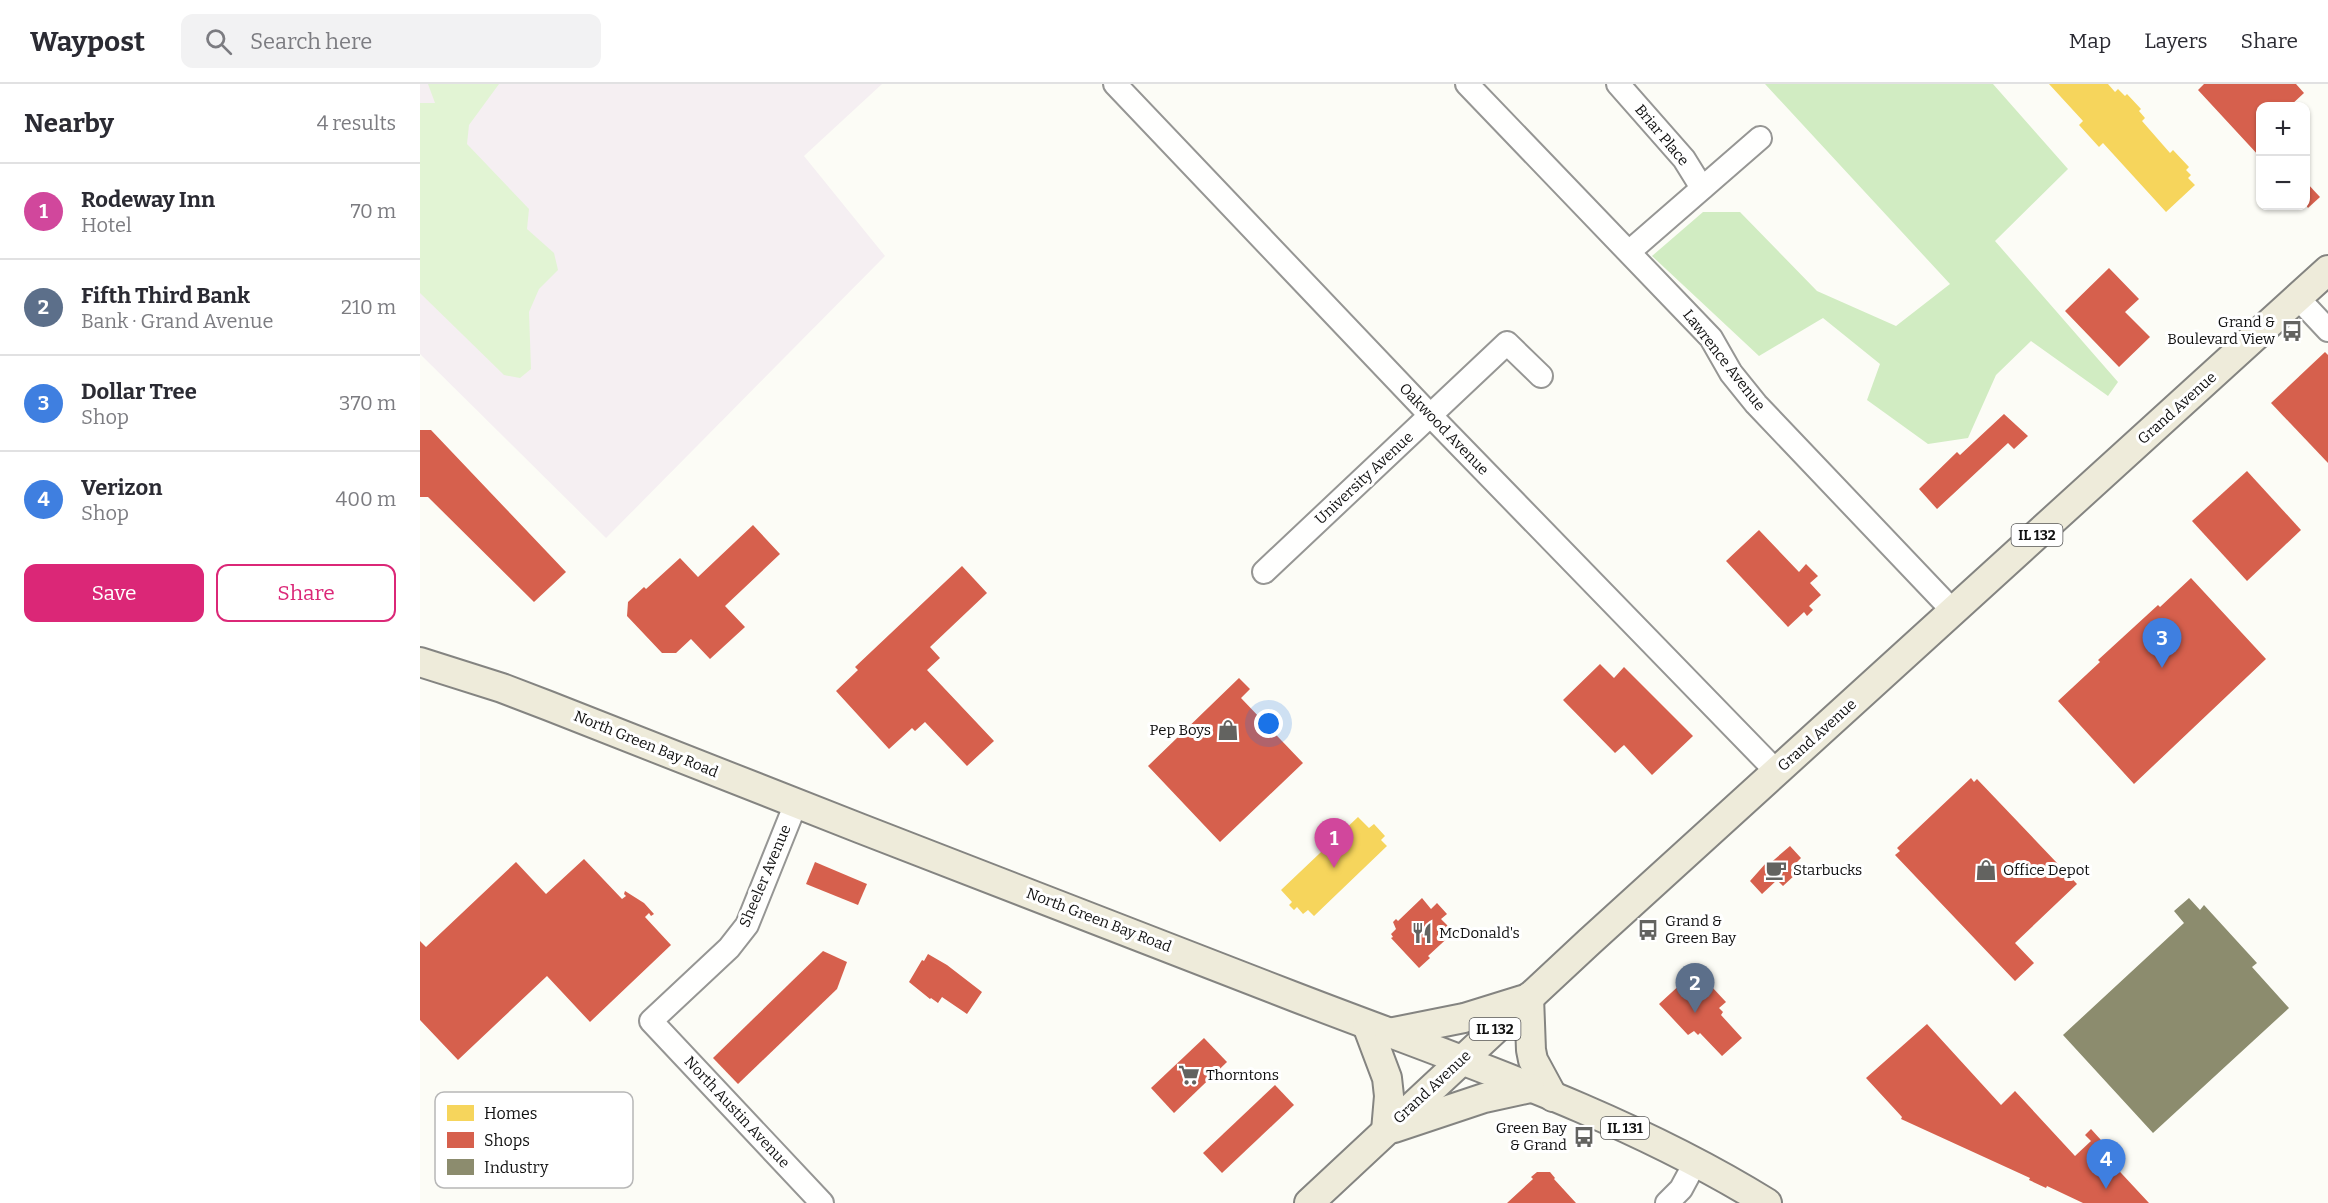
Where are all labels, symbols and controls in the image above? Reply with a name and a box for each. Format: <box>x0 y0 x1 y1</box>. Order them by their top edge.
search box <box>181 14 601 68</box>
text: Waypost <box>30 25 145 58</box>
icon: search <box>202 25 235 58</box>
text: Search here <box>250 28 372 55</box>
text: Map <box>2069 28 2111 54</box>
text: Layers <box>2144 28 2208 54</box>
text: Share <box>2241 28 2298 54</box>
street label: Briar Place <box>1631 101 1693 169</box>
map controls <box>2256 102 2310 210</box>
button: + <box>2256 102 2310 156</box>
text: Nearby <box>24 108 114 139</box>
text: 4 results <box>317 111 396 135</box>
button: − <box>2256 156 2310 210</box>
text: Rodeway Inn <box>81 186 215 213</box>
text: 1 <box>39 199 48 223</box>
text: 70 m <box>350 199 396 223</box>
text: Hotel <box>81 213 132 237</box>
text: Fifth Third Bank <box>81 282 250 309</box>
text: 2 <box>38 295 49 319</box>
text: 210 m <box>341 295 396 319</box>
street label: Lawrence Avenue <box>1679 306 1769 414</box>
text: Bank · Grand Avenue <box>81 309 273 333</box>
place label: Grand & Boulevard View <box>2167 313 2276 348</box>
bus stop icon: Grand & Boulevard View <box>2280 319 2304 343</box>
street label: Grand Avenue <box>2134 368 2220 448</box>
text: Dollar Tree <box>81 378 197 405</box>
street label: Oakwood Avenue <box>1396 379 1492 479</box>
text: 3 <box>38 391 49 415</box>
text: 370 m <box>339 391 396 415</box>
text: Shop <box>81 405 129 429</box>
street label: University Avenue <box>1311 428 1417 528</box>
text: Verizon <box>81 474 162 501</box>
text: 4 <box>37 487 50 511</box>
text: 400 m <box>336 487 396 511</box>
text: Shop <box>81 501 129 525</box>
road number: IL 132 <box>2012 524 2062 546</box>
button: Save <box>24 564 204 622</box>
button: Share <box>216 564 396 622</box>
pin: 3 <box>2142 618 2182 668</box>
street label: Grand Avenue <box>1774 695 1860 775</box>
street label: North Green Bay Road <box>571 707 721 781</box>
your location <box>1254 709 1283 738</box>
shop icon: Pep Boys <box>1216 718 1240 742</box>
place label: Pep Boys <box>1150 721 1211 739</box>
pin: 1 <box>1314 818 1354 868</box>
street label: Sheeler Avenue <box>735 822 795 930</box>
cafe icon: Starbucks <box>1764 858 1788 882</box>
shop icon: Office Depot <box>1974 858 1998 882</box>
place label: Starbucks <box>1793 861 1862 879</box>
place label: Office Depot <box>2003 861 2090 879</box>
street label: North Green Bay Road <box>1024 884 1174 956</box>
place label: Grand & Green Bay <box>1665 912 1736 947</box>
bus stop icon: Grand & Green Bay <box>1636 918 1660 942</box>
restaurant icon: McDonald's <box>1410 921 1434 945</box>
place label: McDonald's <box>1439 924 1520 942</box>
pin: 2 <box>1676 964 1714 1013</box>
road number: IL 132 <box>1470 1018 1520 1040</box>
street label: Grand Avenue <box>1389 1046 1475 1128</box>
street label: North Austin Avenue <box>681 1052 793 1172</box>
supermarket icon: Thorntons <box>1177 1063 1201 1087</box>
place label: Thorntons <box>1206 1066 1279 1084</box>
legend <box>435 1092 633 1188</box>
text: Homes <box>484 1104 537 1123</box>
road number: IL 131 <box>1601 1117 1649 1139</box>
place label: Green Bay & Grand <box>1496 1119 1567 1154</box>
bus stop icon: Green Bay & Grand <box>1572 1125 1596 1149</box>
text: Shops <box>484 1131 530 1150</box>
pin: 4 <box>2086 1140 2126 1189</box>
text: Industry <box>484 1158 549 1177</box>

